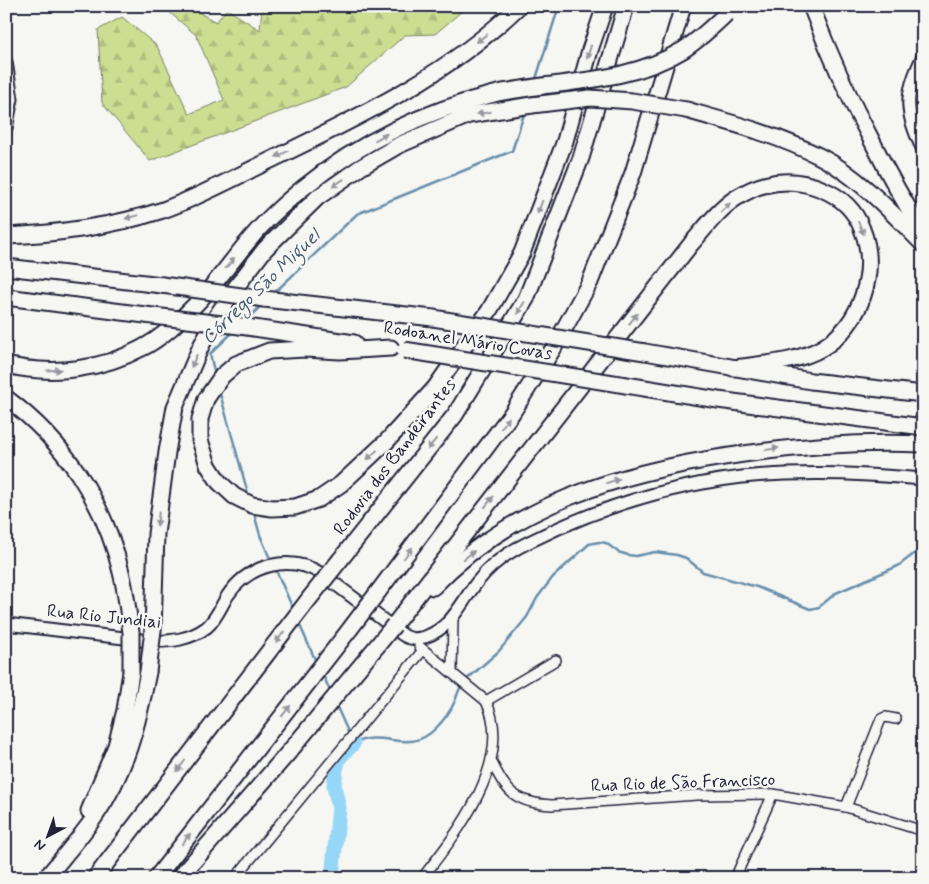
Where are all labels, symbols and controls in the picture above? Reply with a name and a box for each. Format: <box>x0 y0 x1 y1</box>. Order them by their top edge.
one-way arrow <box>476 33 489 44</box>
one-way arrow <box>585 45 593 60</box>
one-way arrow <box>475 109 491 117</box>
one-way arrow <box>374 132 387 141</box>
one-way arrow <box>275 151 289 159</box>
one-way arrow <box>331 178 345 188</box>
one-way arrow <box>536 200 544 215</box>
one-way arrow <box>718 203 731 214</box>
one-way arrow <box>125 214 140 222</box>
one-way arrow <box>857 221 865 235</box>
water label: Córrego São Miguel <box>196 222 329 351</box>
one-way arrow <box>225 256 236 269</box>
one-way arrow <box>516 301 525 314</box>
one-way arrow <box>627 313 638 326</box>
street label: Rodoanel Mário Covas <box>382 316 554 366</box>
one-way arrow <box>190 354 198 369</box>
one-way arrow <box>47 366 63 374</box>
street label: Rodovia dos Bandeirantes <box>328 374 462 540</box>
one-way arrow <box>500 416 510 430</box>
one-way arrow <box>426 437 437 450</box>
one-way arrow <box>764 445 780 453</box>
one-way arrow <box>366 449 378 461</box>
one-way arrow <box>605 477 620 484</box>
one-way arrow <box>484 496 495 509</box>
one-way arrow <box>154 511 162 527</box>
one-way arrow <box>402 547 413 560</box>
one-way arrow <box>462 550 476 560</box>
street label: Rua Rio Jundiai <box>46 599 162 635</box>
one-way arrow <box>274 630 285 643</box>
one-way arrow <box>280 705 291 718</box>
one-way arrow <box>175 759 186 772</box>
street label: Rua Rio de São Francisco <box>590 768 776 798</box>
north arrow <box>22 812 72 862</box>
one-way arrow <box>180 833 191 846</box>
text: N <box>31 835 50 855</box>

